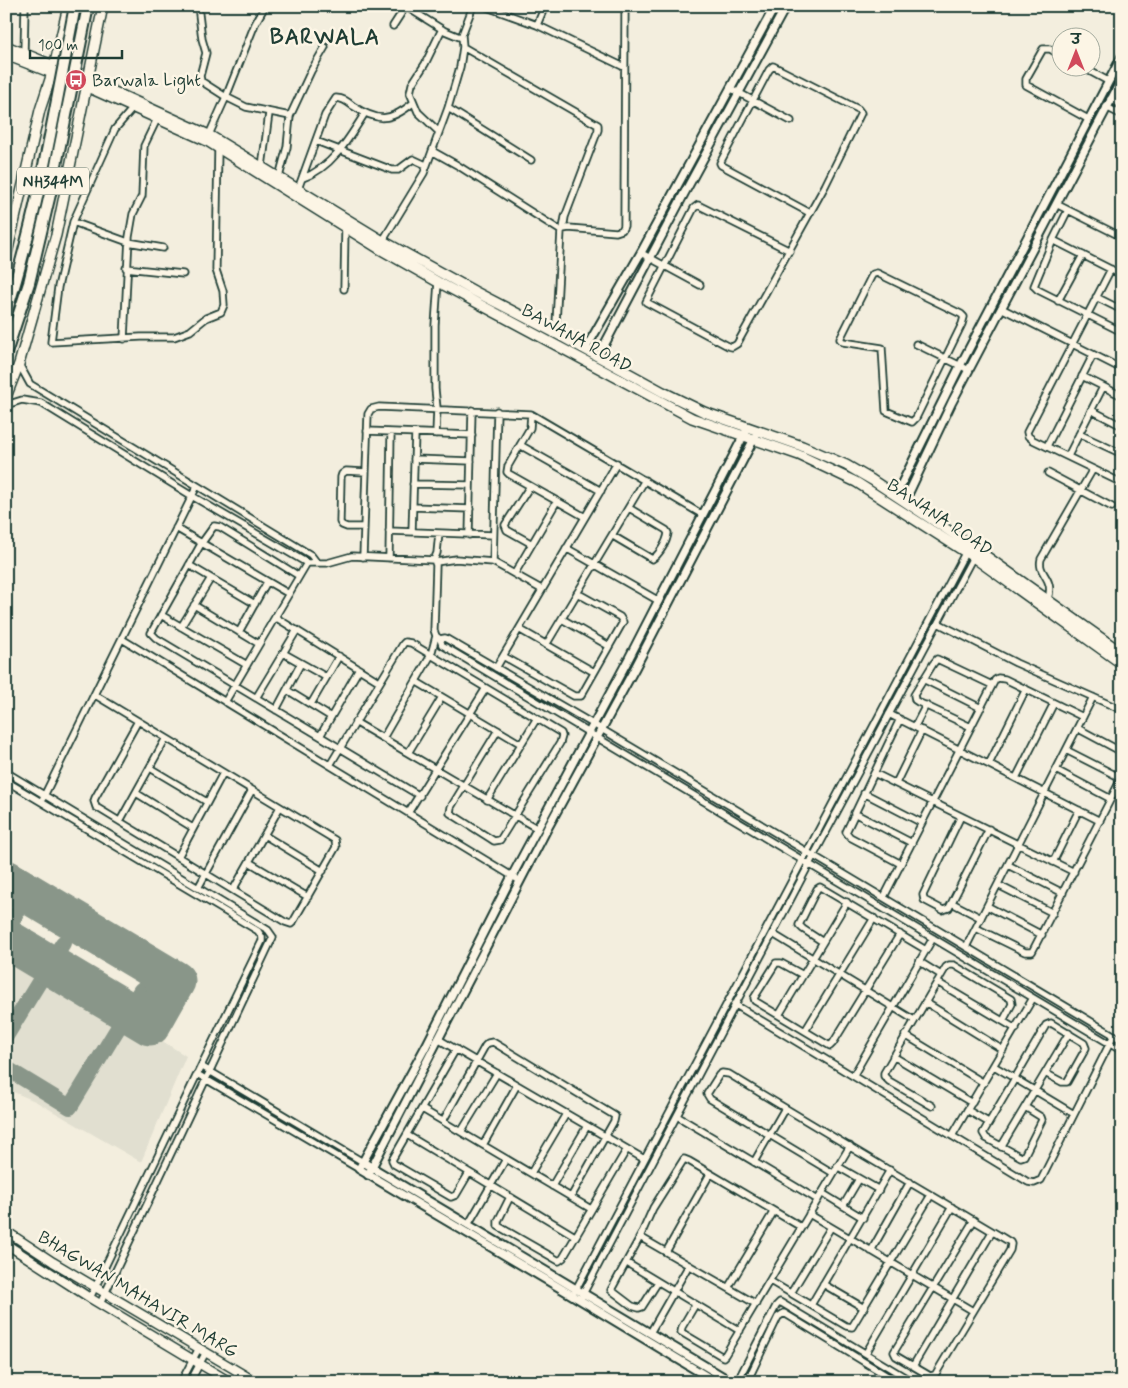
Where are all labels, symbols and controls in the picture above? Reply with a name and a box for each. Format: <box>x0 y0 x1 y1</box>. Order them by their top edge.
district label: BARWALA <box>270 24 380 52</box>
scale bar <box>30 28 122 60</box>
north arrow <box>1050 28 1100 78</box>
text: उ <box>1069 31 1082 49</box>
text: 100 m <box>38 36 78 56</box>
bus stop icon: Barwala Light <box>64 68 88 92</box>
place label: Barwala Light <box>92 69 201 94</box>
road number: NH344M <box>17 168 89 195</box>
street label: BAWANA ROAD <box>517 299 636 379</box>
street label: BAWANA ROAD <box>882 474 997 562</box>
street label: BHAGWAN MAHAVIR MARG <box>33 1226 242 1364</box>

